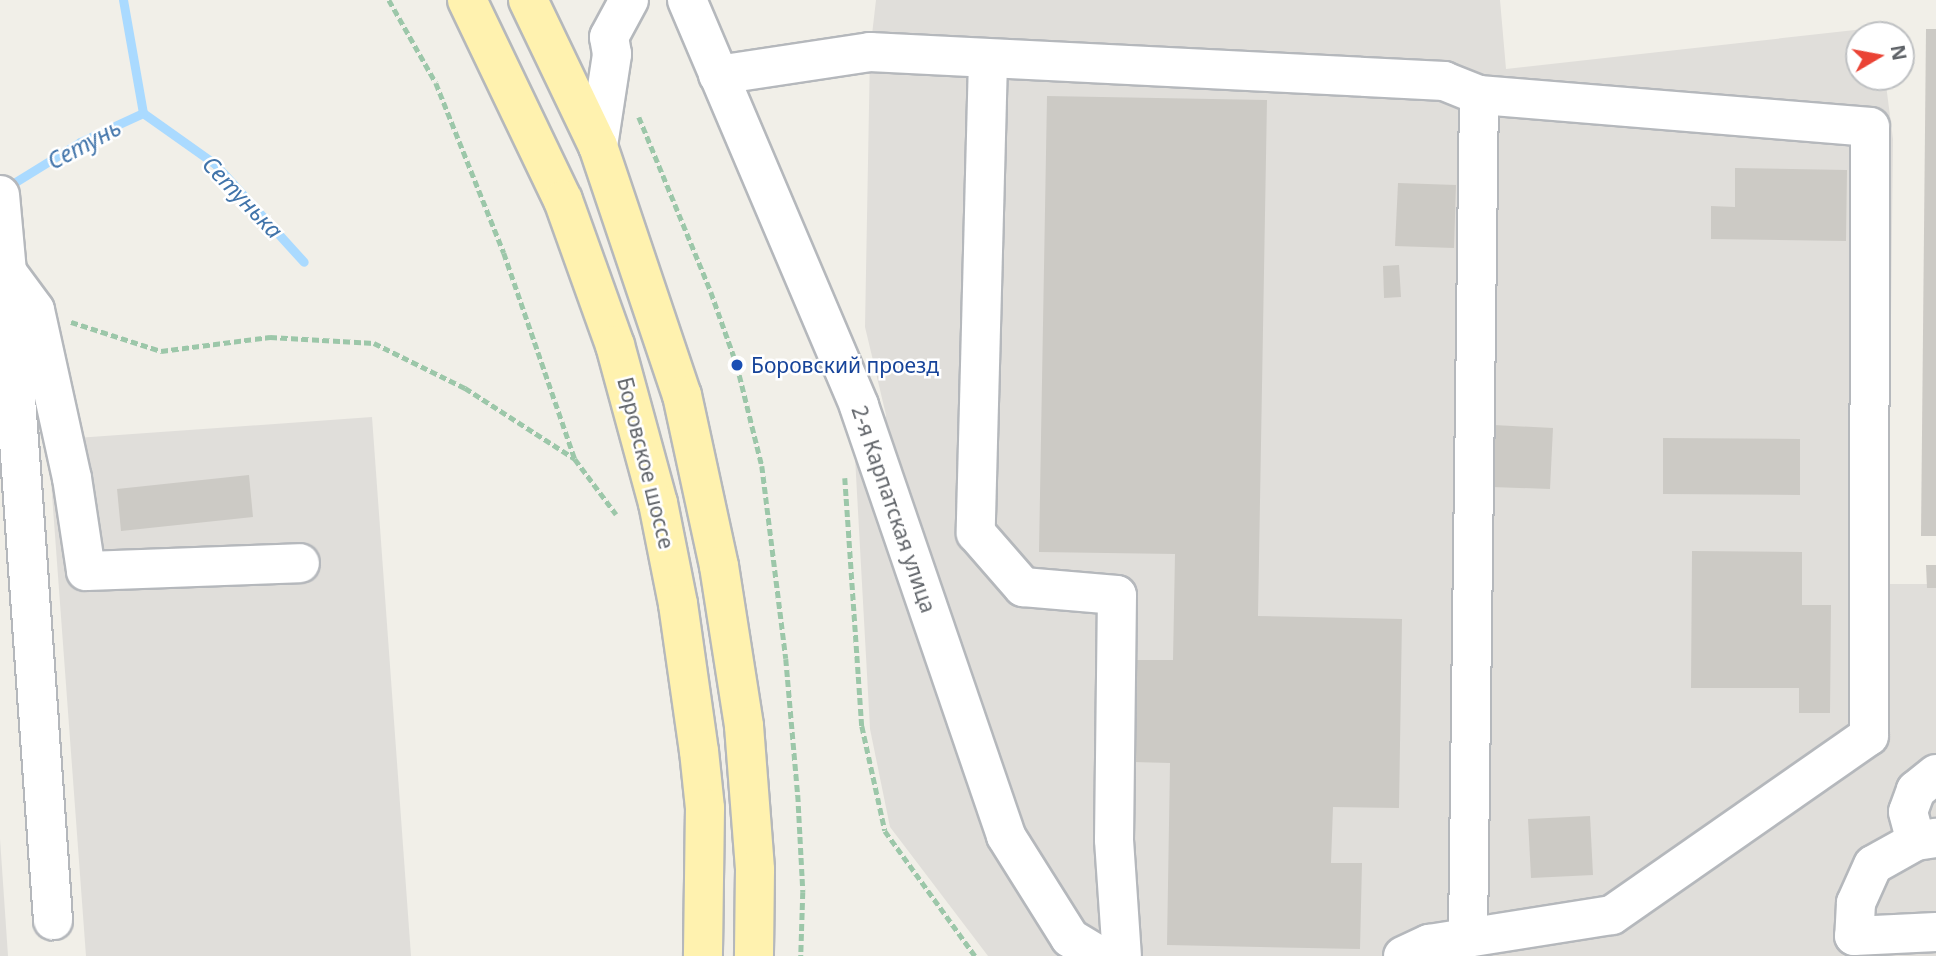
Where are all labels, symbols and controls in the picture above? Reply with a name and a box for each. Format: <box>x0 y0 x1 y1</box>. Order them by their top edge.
north arrow <box>1845 21 1915 91</box>
text: N <box>1885 43 1913 63</box>
water label: Сетунь <box>42 113 126 175</box>
water label: Сетунька <box>197 150 289 244</box>
place label: Боровский проезд <box>751 352 939 378</box>
marker: Боровский проезд <box>729 357 745 373</box>
street label: Боровское шоссе <box>612 374 680 552</box>
street label: 2-я Карпатская улица <box>847 402 941 616</box>

